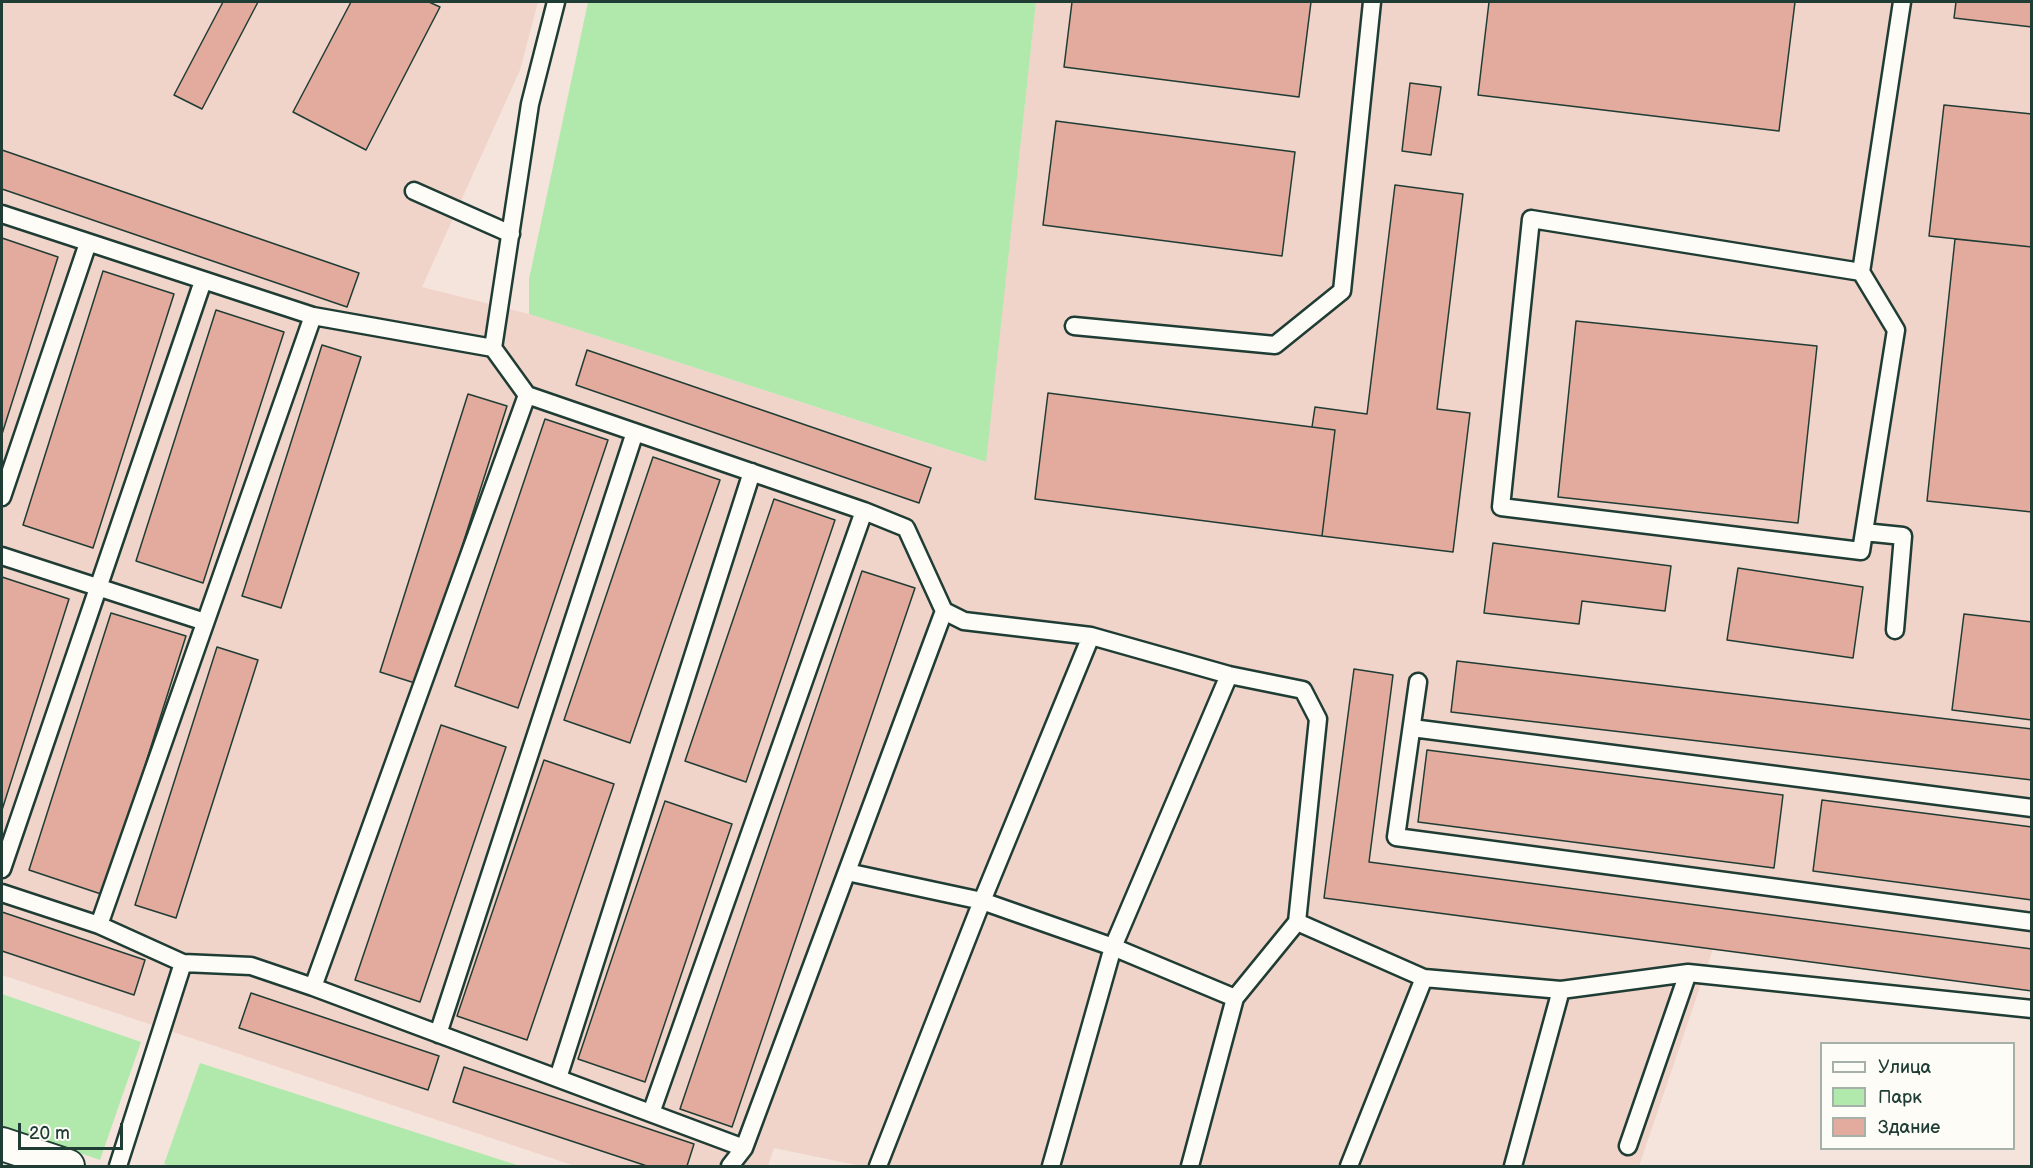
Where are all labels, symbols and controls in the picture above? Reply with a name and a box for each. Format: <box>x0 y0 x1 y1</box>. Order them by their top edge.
legend <box>1820 1042 2015 1150</box>
text: Улица <box>1878 1057 1931 1078</box>
text: Парк <box>1878 1087 1922 1108</box>
scale bar <box>21 1111 126 1149</box>
text: Здание <box>1878 1117 1940 1138</box>
text: 20 m <box>29 1123 70 1144</box>

